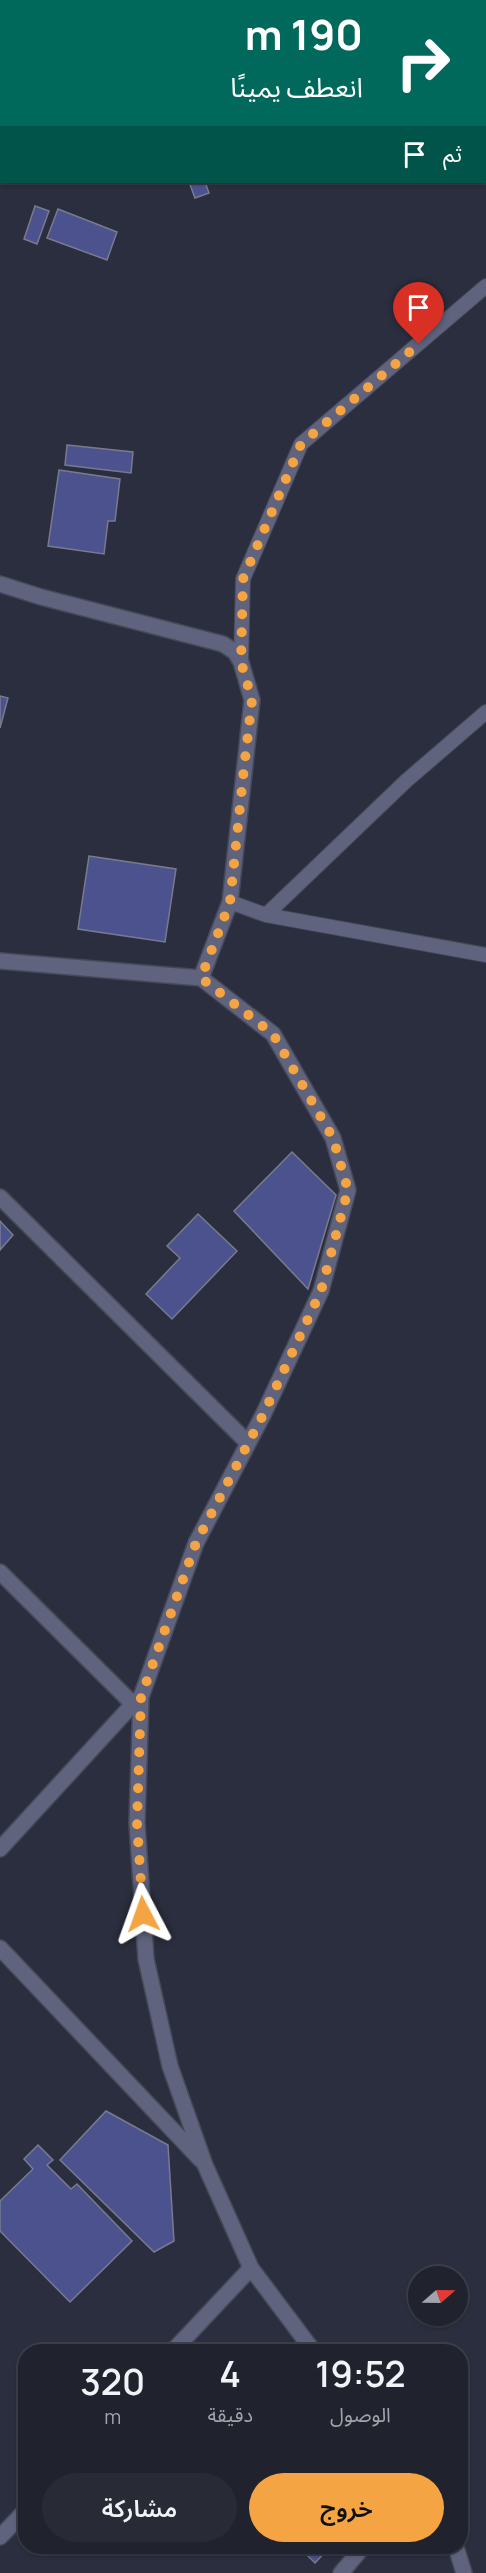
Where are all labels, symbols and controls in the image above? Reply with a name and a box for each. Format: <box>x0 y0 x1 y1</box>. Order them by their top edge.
text: 190 m <box>245 5 363 63</box>
icon: right <box>384 24 462 102</box>
text: انعطف يمينًا <box>230 68 363 105</box>
icon: arrive <box>398 138 431 171</box>
text: ثم <box>443 139 462 169</box>
pin <box>393 282 444 344</box>
icon: arrive <box>402 291 435 324</box>
position arrow <box>111 1882 175 1946</box>
north arrow <box>408 2266 468 2326</box>
map controls <box>408 2266 468 2326</box>
text: 4 <box>219 2349 241 2398</box>
text: 19:52 <box>315 2349 406 2398</box>
text: 320 <box>80 2357 145 2406</box>
text: دقيقة <box>207 2401 253 2428</box>
text: الوصول <box>330 2401 391 2428</box>
text: m <box>104 2403 121 2430</box>
button: مشاركة <box>42 2473 237 2542</box>
button: خروج <box>249 2473 444 2542</box>

